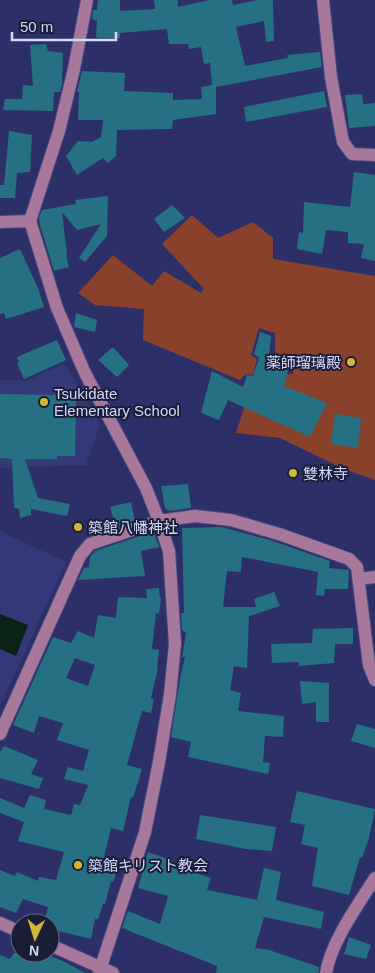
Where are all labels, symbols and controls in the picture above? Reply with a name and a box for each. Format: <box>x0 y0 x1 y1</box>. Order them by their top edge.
scale bar <box>12 10 116 42</box>
text: 50 m <box>20 18 53 35</box>
place label: 薬師瑠璃殿 <box>266 354 341 371</box>
marker: 薬師瑠璃殿 <box>345 356 357 368</box>
place label: Tsukidate Elementary School <box>54 385 180 419</box>
marker: Tsukidate Elementary School <box>38 396 50 408</box>
place label: 雙林寺 <box>303 465 348 482</box>
marker: 雙林寺 <box>287 467 299 479</box>
place label: 築館八幡神社 <box>88 519 178 536</box>
marker: 築館八幡神社 <box>72 521 84 533</box>
place label: 築館キリスト教会 <box>88 857 208 874</box>
marker: 築館キリスト教会 <box>72 859 84 871</box>
north arrow <box>10 913 60 963</box>
text: N <box>28 943 40 959</box>

